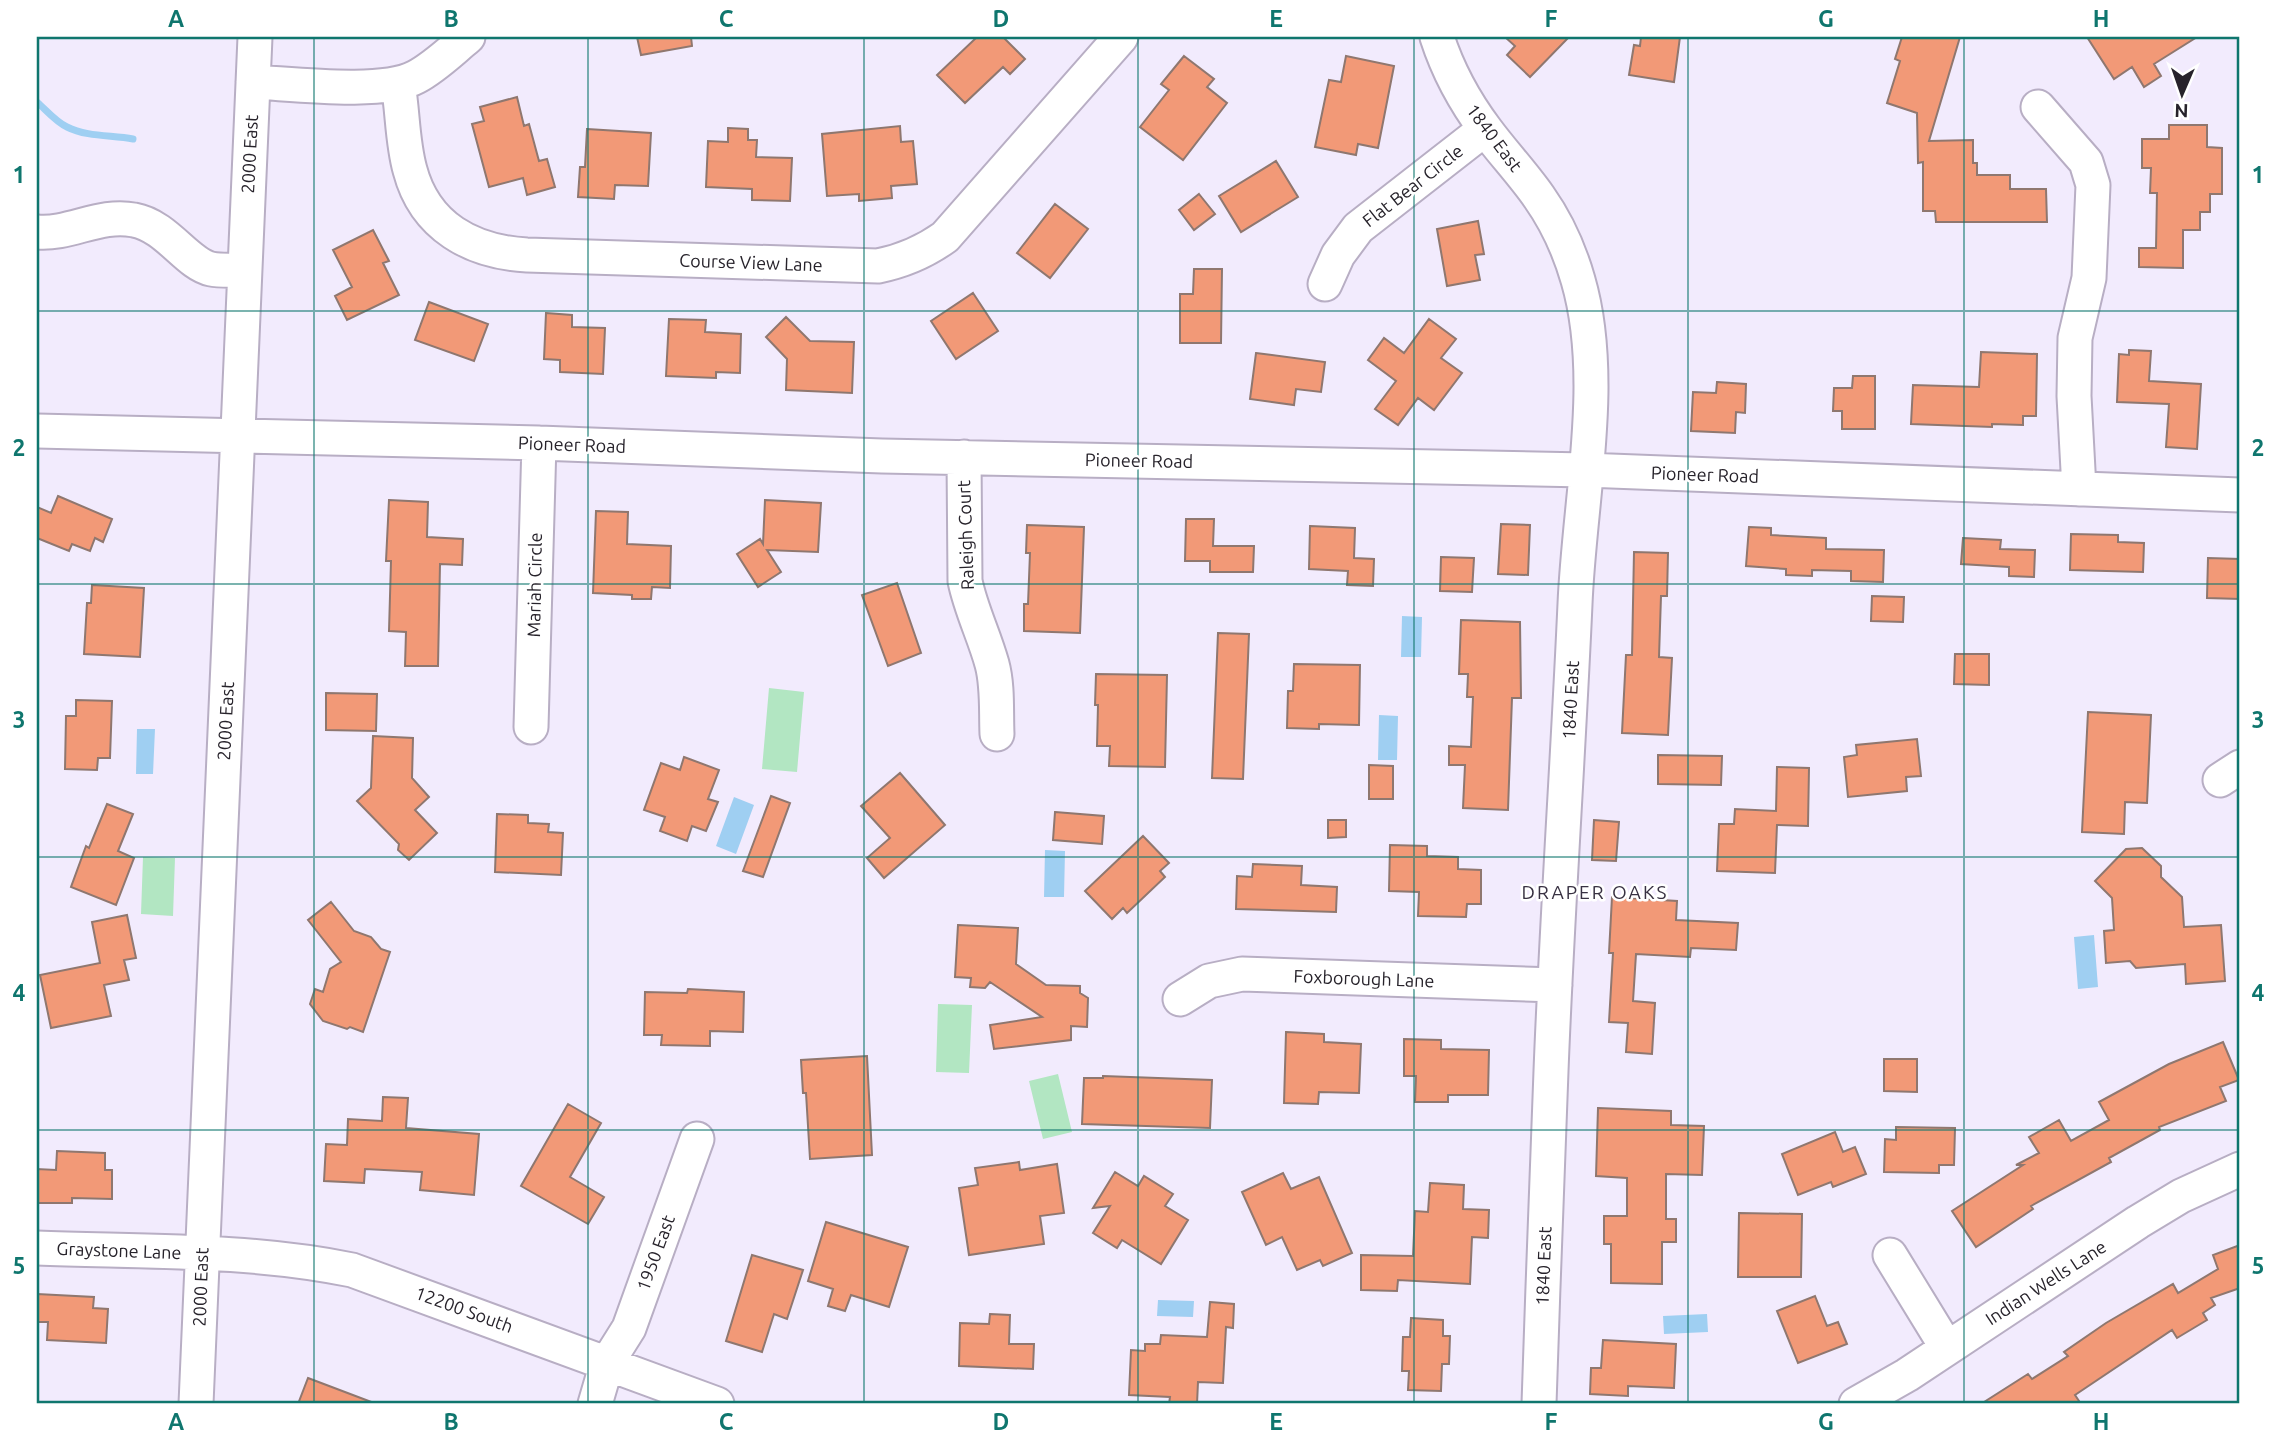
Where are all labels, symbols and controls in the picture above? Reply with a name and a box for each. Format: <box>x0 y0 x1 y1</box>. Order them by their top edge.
text: A <box>168 6 184 31</box>
text: B <box>443 6 459 31</box>
text: C <box>719 6 734 31</box>
text: D <box>993 6 1009 31</box>
text: E <box>1269 6 1283 31</box>
text: F <box>1545 6 1558 31</box>
text: G <box>1818 6 1834 31</box>
text: H <box>2093 6 2109 31</box>
north arrow <box>2148 60 2218 130</box>
street label: 1840 East <box>1463 100 1527 175</box>
text: N <box>2174 100 2189 122</box>
street label: 2000 East <box>237 114 261 194</box>
street label: Flat Bear Circle <box>1358 140 1466 230</box>
text: 1 <box>13 162 25 187</box>
text: 1 <box>2252 162 2264 187</box>
street label: Course View Lane <box>679 250 823 274</box>
street label: Pioneer Road <box>518 432 626 456</box>
text: 2 <box>13 435 25 460</box>
text: 2 <box>2252 435 2264 460</box>
street label: Pioneer Road <box>1085 449 1193 471</box>
street label: Pioneer Road <box>1651 462 1759 486</box>
street label: Raleigh Court <box>953 480 977 590</box>
street label: Mariah Circle <box>523 532 545 638</box>
street label: 1840 East <box>1558 660 1582 740</box>
street label: 2000 East <box>213 681 237 761</box>
text: 3 <box>13 707 25 732</box>
text: 3 <box>2252 707 2264 732</box>
district label: DRAPER OAKS <box>1522 881 1668 903</box>
street label: Foxborough Lane <box>1293 966 1435 990</box>
text: 4 <box>13 980 26 1005</box>
text: 4 <box>2252 980 2265 1005</box>
street label: 1950 East <box>632 1212 678 1293</box>
street label: 1840 East <box>1532 1226 1554 1306</box>
street label: Indian Wells Lane <box>1981 1236 2110 1329</box>
street label: Graystone Lane <box>56 1238 182 1262</box>
street label: 2000 East <box>189 1247 211 1327</box>
text: 5 <box>13 1253 25 1278</box>
text: 5 <box>2252 1253 2264 1278</box>
street label: 12200 South <box>413 1282 516 1336</box>
text: A <box>168 1409 184 1434</box>
text: B <box>443 1409 459 1434</box>
text: C <box>719 1409 734 1434</box>
text: D <box>993 1409 1009 1434</box>
text: E <box>1269 1409 1283 1434</box>
text: F <box>1545 1409 1558 1434</box>
text: G <box>1818 1409 1834 1434</box>
text: H <box>2093 1409 2109 1434</box>

